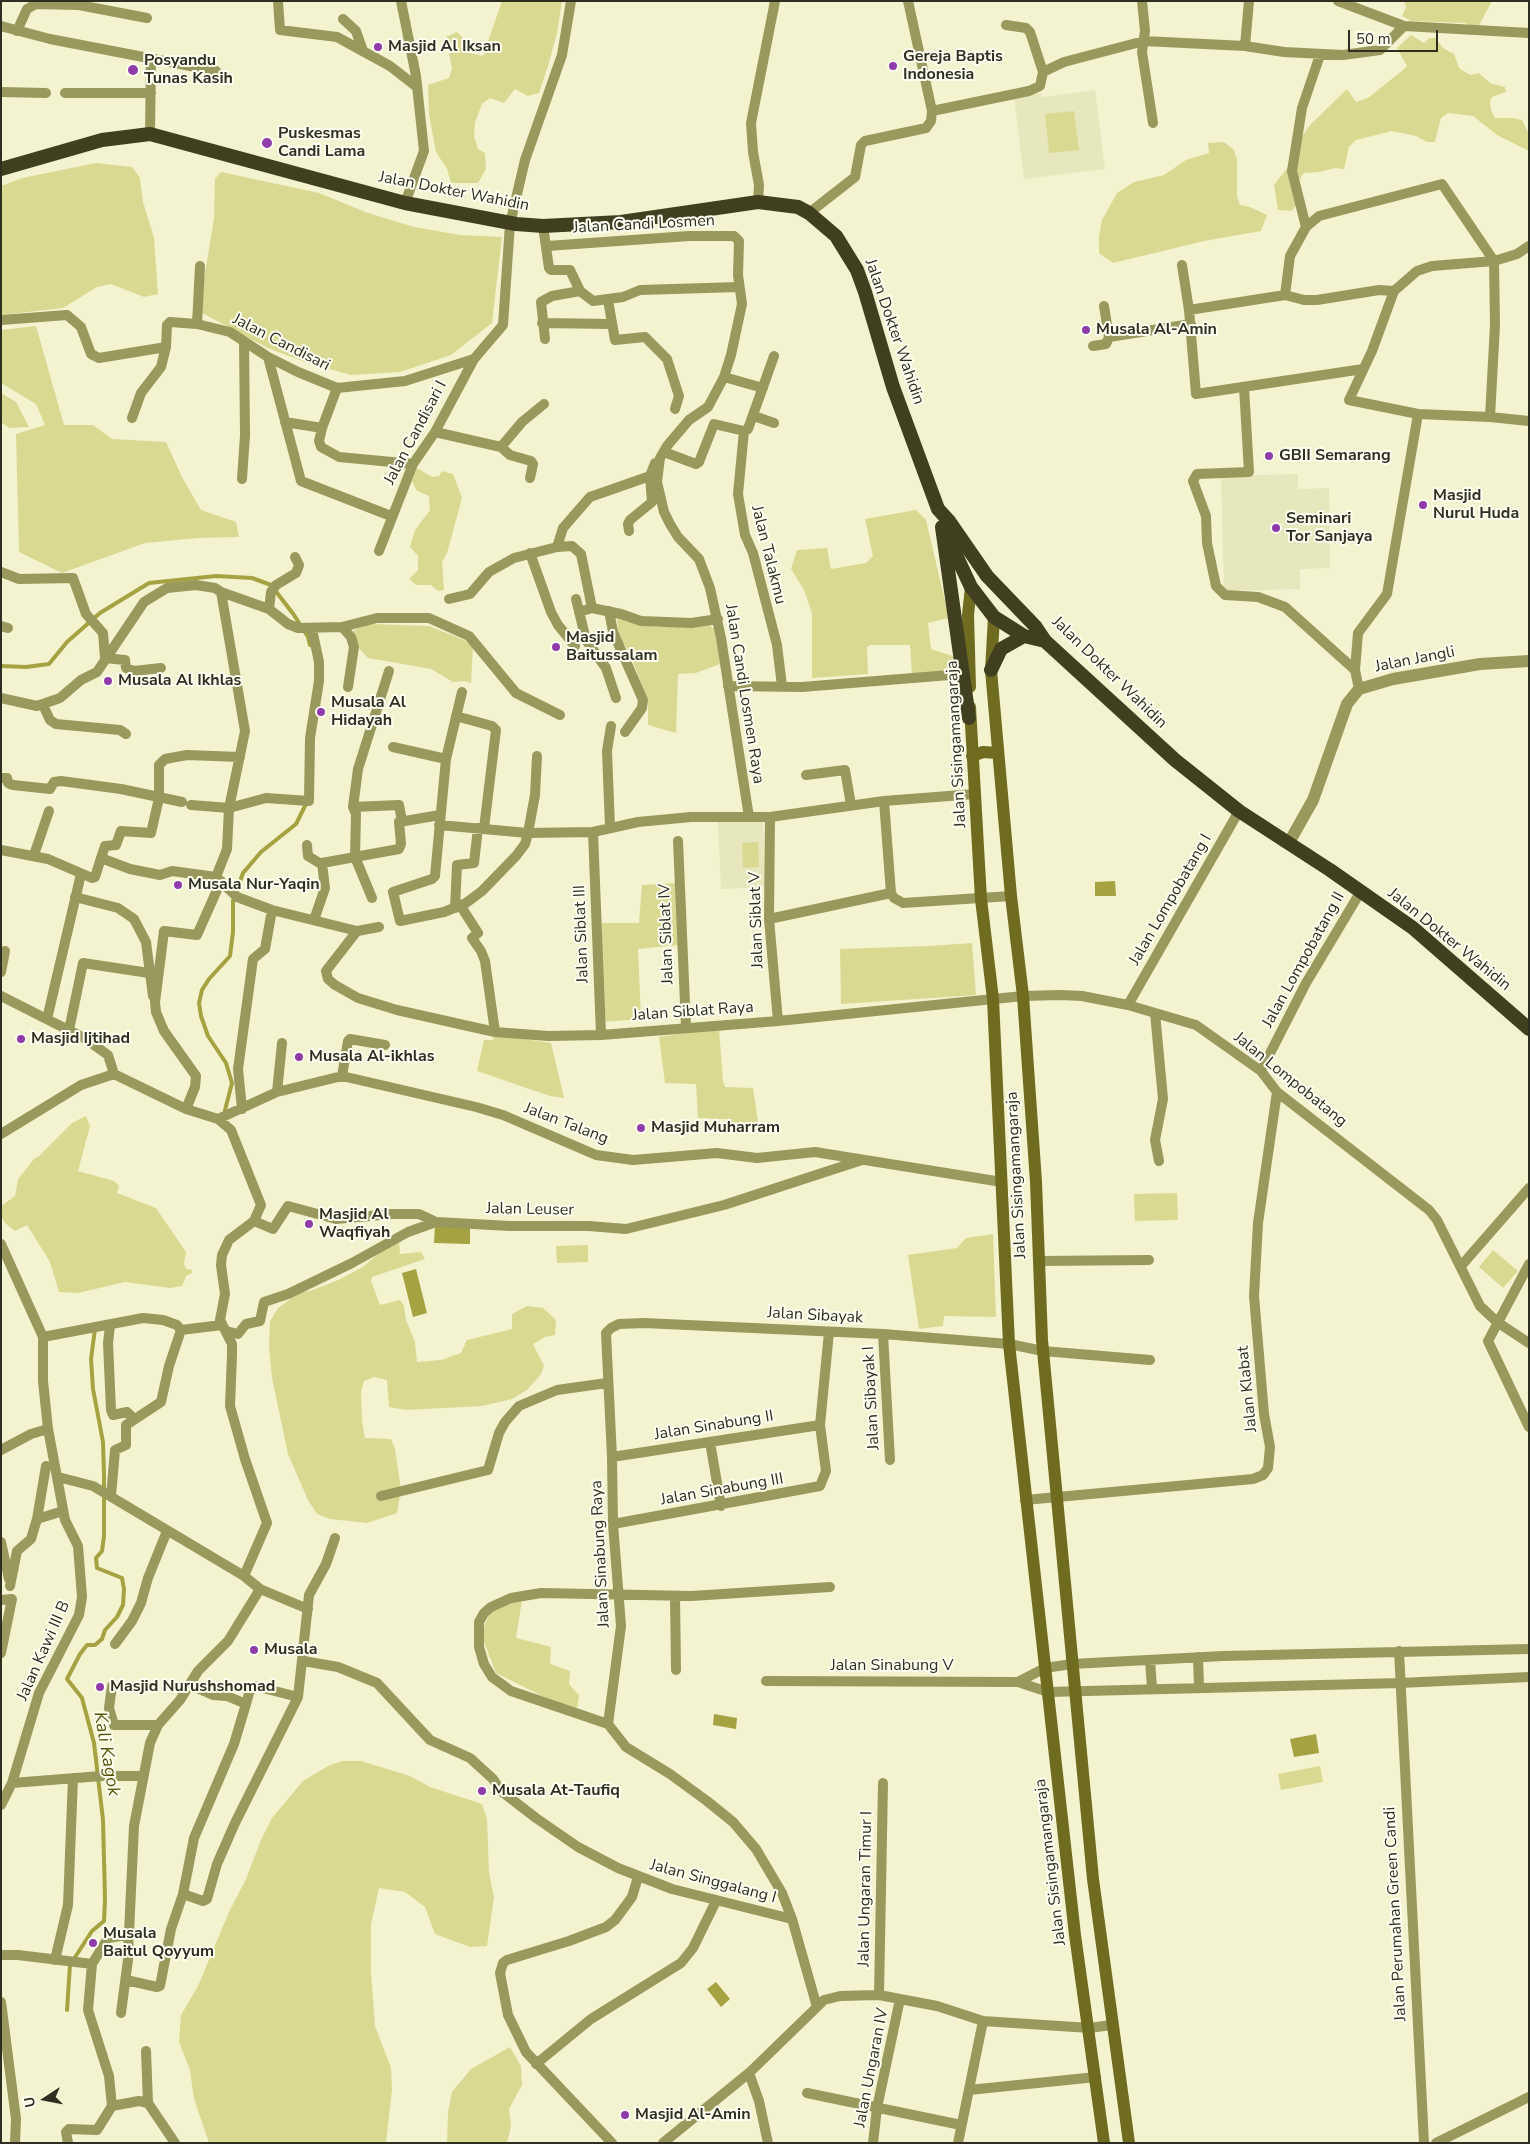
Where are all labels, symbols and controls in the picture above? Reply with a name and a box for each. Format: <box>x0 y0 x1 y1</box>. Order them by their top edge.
scale bar <box>1350 20 1440 52</box>
text: 50 m <box>1356 29 1391 49</box>
place label: Masjid Al Iksan <box>388 37 501 57</box>
marker: Masjid Al Iksan <box>372 41 384 53</box>
place label: Gereja Baptis Indonesia <box>903 47 1003 85</box>
place label: Posyandu Tunas Kasih <box>144 51 233 89</box>
marker: Gereja Baptis Indonesia <box>887 60 899 72</box>
marker: Posyandu Tunas Kasih <box>126 63 140 77</box>
place label: Puskesmas Candi Lama <box>278 124 365 162</box>
marker: Puskesmas Candi Lama <box>260 136 274 150</box>
street label: Jalan Dokter Wahidin <box>377 168 531 216</box>
street label: Jalan Candi Losmen <box>573 212 715 238</box>
street label: Jalan Dokter Wahidin <box>860 257 928 407</box>
street label: Jalan Candisari <box>229 310 333 376</box>
place label: Musala Al-Amin <box>1096 320 1217 340</box>
marker: Musala Al-Amin <box>1080 324 1092 336</box>
street label: Jalan Candisari I <box>381 378 451 488</box>
place label: GBII Semarang <box>1279 446 1391 466</box>
marker: GBII Semarang <box>1263 450 1275 462</box>
place label: Masjid Nurul Huda <box>1433 486 1519 524</box>
marker: Masjid Nurul Huda <box>1417 499 1429 511</box>
street label: Jalan Talakmu <box>746 504 790 606</box>
place label: Seminari Tor Sanjaya <box>1286 509 1373 547</box>
marker: Seminari Tor Sanjaya <box>1270 522 1282 534</box>
street label: Jalan Candi Losmen Raya <box>720 603 768 785</box>
street label: Jalan Dokter Wahidin <box>1047 613 1171 733</box>
place label: Masjid Baitussalam <box>566 628 658 666</box>
marker: Masjid Baitussalam <box>550 641 562 653</box>
street label: Jalan Jangli <box>1374 643 1456 677</box>
street label: Jalan Sisingamangaraja <box>943 660 971 828</box>
place label: Musala Al Ikhlas <box>118 671 241 691</box>
marker: Musala Al Ikhlas <box>102 675 114 687</box>
place label: Musala Al Hidayah <box>331 693 406 731</box>
marker: Musala Al Hidayah <box>315 706 327 718</box>
street label: Jalan Lompobatang I <box>1126 831 1216 969</box>
street label: Jalan Siblat V <box>746 871 768 969</box>
place label: Musala Nur-Yaqin <box>188 875 320 895</box>
marker: Musala Nur-Yaqin <box>172 879 184 891</box>
street label: Jalan Siblat IV <box>656 883 678 985</box>
street label: Jalan Siblat III <box>571 885 593 983</box>
street label: Jalan Dokter Wahidin <box>1384 885 1514 995</box>
street label: Jalan Lompobatang II <box>1259 889 1349 1031</box>
street label: Jalan Siblat Raya <box>632 998 754 1026</box>
place label: Masjid Ijtihad <box>31 1029 130 1049</box>
street label: Jalan Lompobatang <box>1230 1029 1350 1131</box>
marker: Masjid Ijtihad <box>15 1033 27 1045</box>
place label: Musala Al-ikhlas <box>309 1047 434 1067</box>
marker: Musala Al-ikhlas <box>293 1051 305 1063</box>
street label: Jalan Sisingamangaraja <box>1003 1091 1031 1259</box>
street label: Jalan Talang <box>521 1099 611 1149</box>
place label: Masjid Muharram <box>651 1118 780 1138</box>
marker: Masjid Muharram <box>635 1122 647 1134</box>
street label: Jalan Leuser <box>486 1200 574 1220</box>
place label: Masjid Al Waqfiyah <box>319 1205 390 1243</box>
marker: Masjid Al Waqfiyah <box>303 1218 315 1230</box>
street label: Jalan Sibayak <box>767 1304 863 1328</box>
street label: Jalan Klabat <box>1234 1345 1262 1433</box>
street label: Jalan Sibayak I <box>860 1346 884 1450</box>
street label: Jalan Sinabung II <box>653 1407 775 1445</box>
street label: Jalan Sinabung III <box>659 1470 785 1510</box>
street label: Jalan Sinabung Raya <box>588 1480 614 1628</box>
street label: Jalan Kawi III B <box>13 1598 75 1704</box>
place label: Musala <box>264 1640 318 1660</box>
marker: Musala <box>248 1644 260 1656</box>
street label: Jalan Sinabung V <box>830 1656 954 1676</box>
place label: Masjid Nurushshomad <box>110 1677 275 1697</box>
marker: Masjid Nurushshomad <box>94 1681 106 1693</box>
water label: Kali Kagok <box>88 1710 124 1798</box>
street label: Jalan Sisingamangaraja <box>1031 1778 1071 1946</box>
place label: Musala At-Taufiq <box>492 1781 620 1801</box>
marker: Musala At-Taufiq <box>476 1785 488 1797</box>
street label: Jalan Perumahan Green Candi <box>1381 1806 1411 2022</box>
street label: Jalan Ungaran Timur I <box>855 1811 877 1967</box>
street label: Jalan Singgalang I <box>648 1856 778 1908</box>
place label: Musala Baitul Qoyyum <box>103 1924 214 1962</box>
marker: Musala Baitul Qoyyum <box>87 1937 99 1949</box>
street label: Jalan Ungaran IV <box>851 2007 893 2129</box>
north arrow <box>20 2074 70 2124</box>
text: U <box>19 2095 40 2109</box>
place label: Masjid Al-Amin <box>635 2105 751 2125</box>
marker: Masjid Al-Amin <box>619 2109 631 2121</box>

